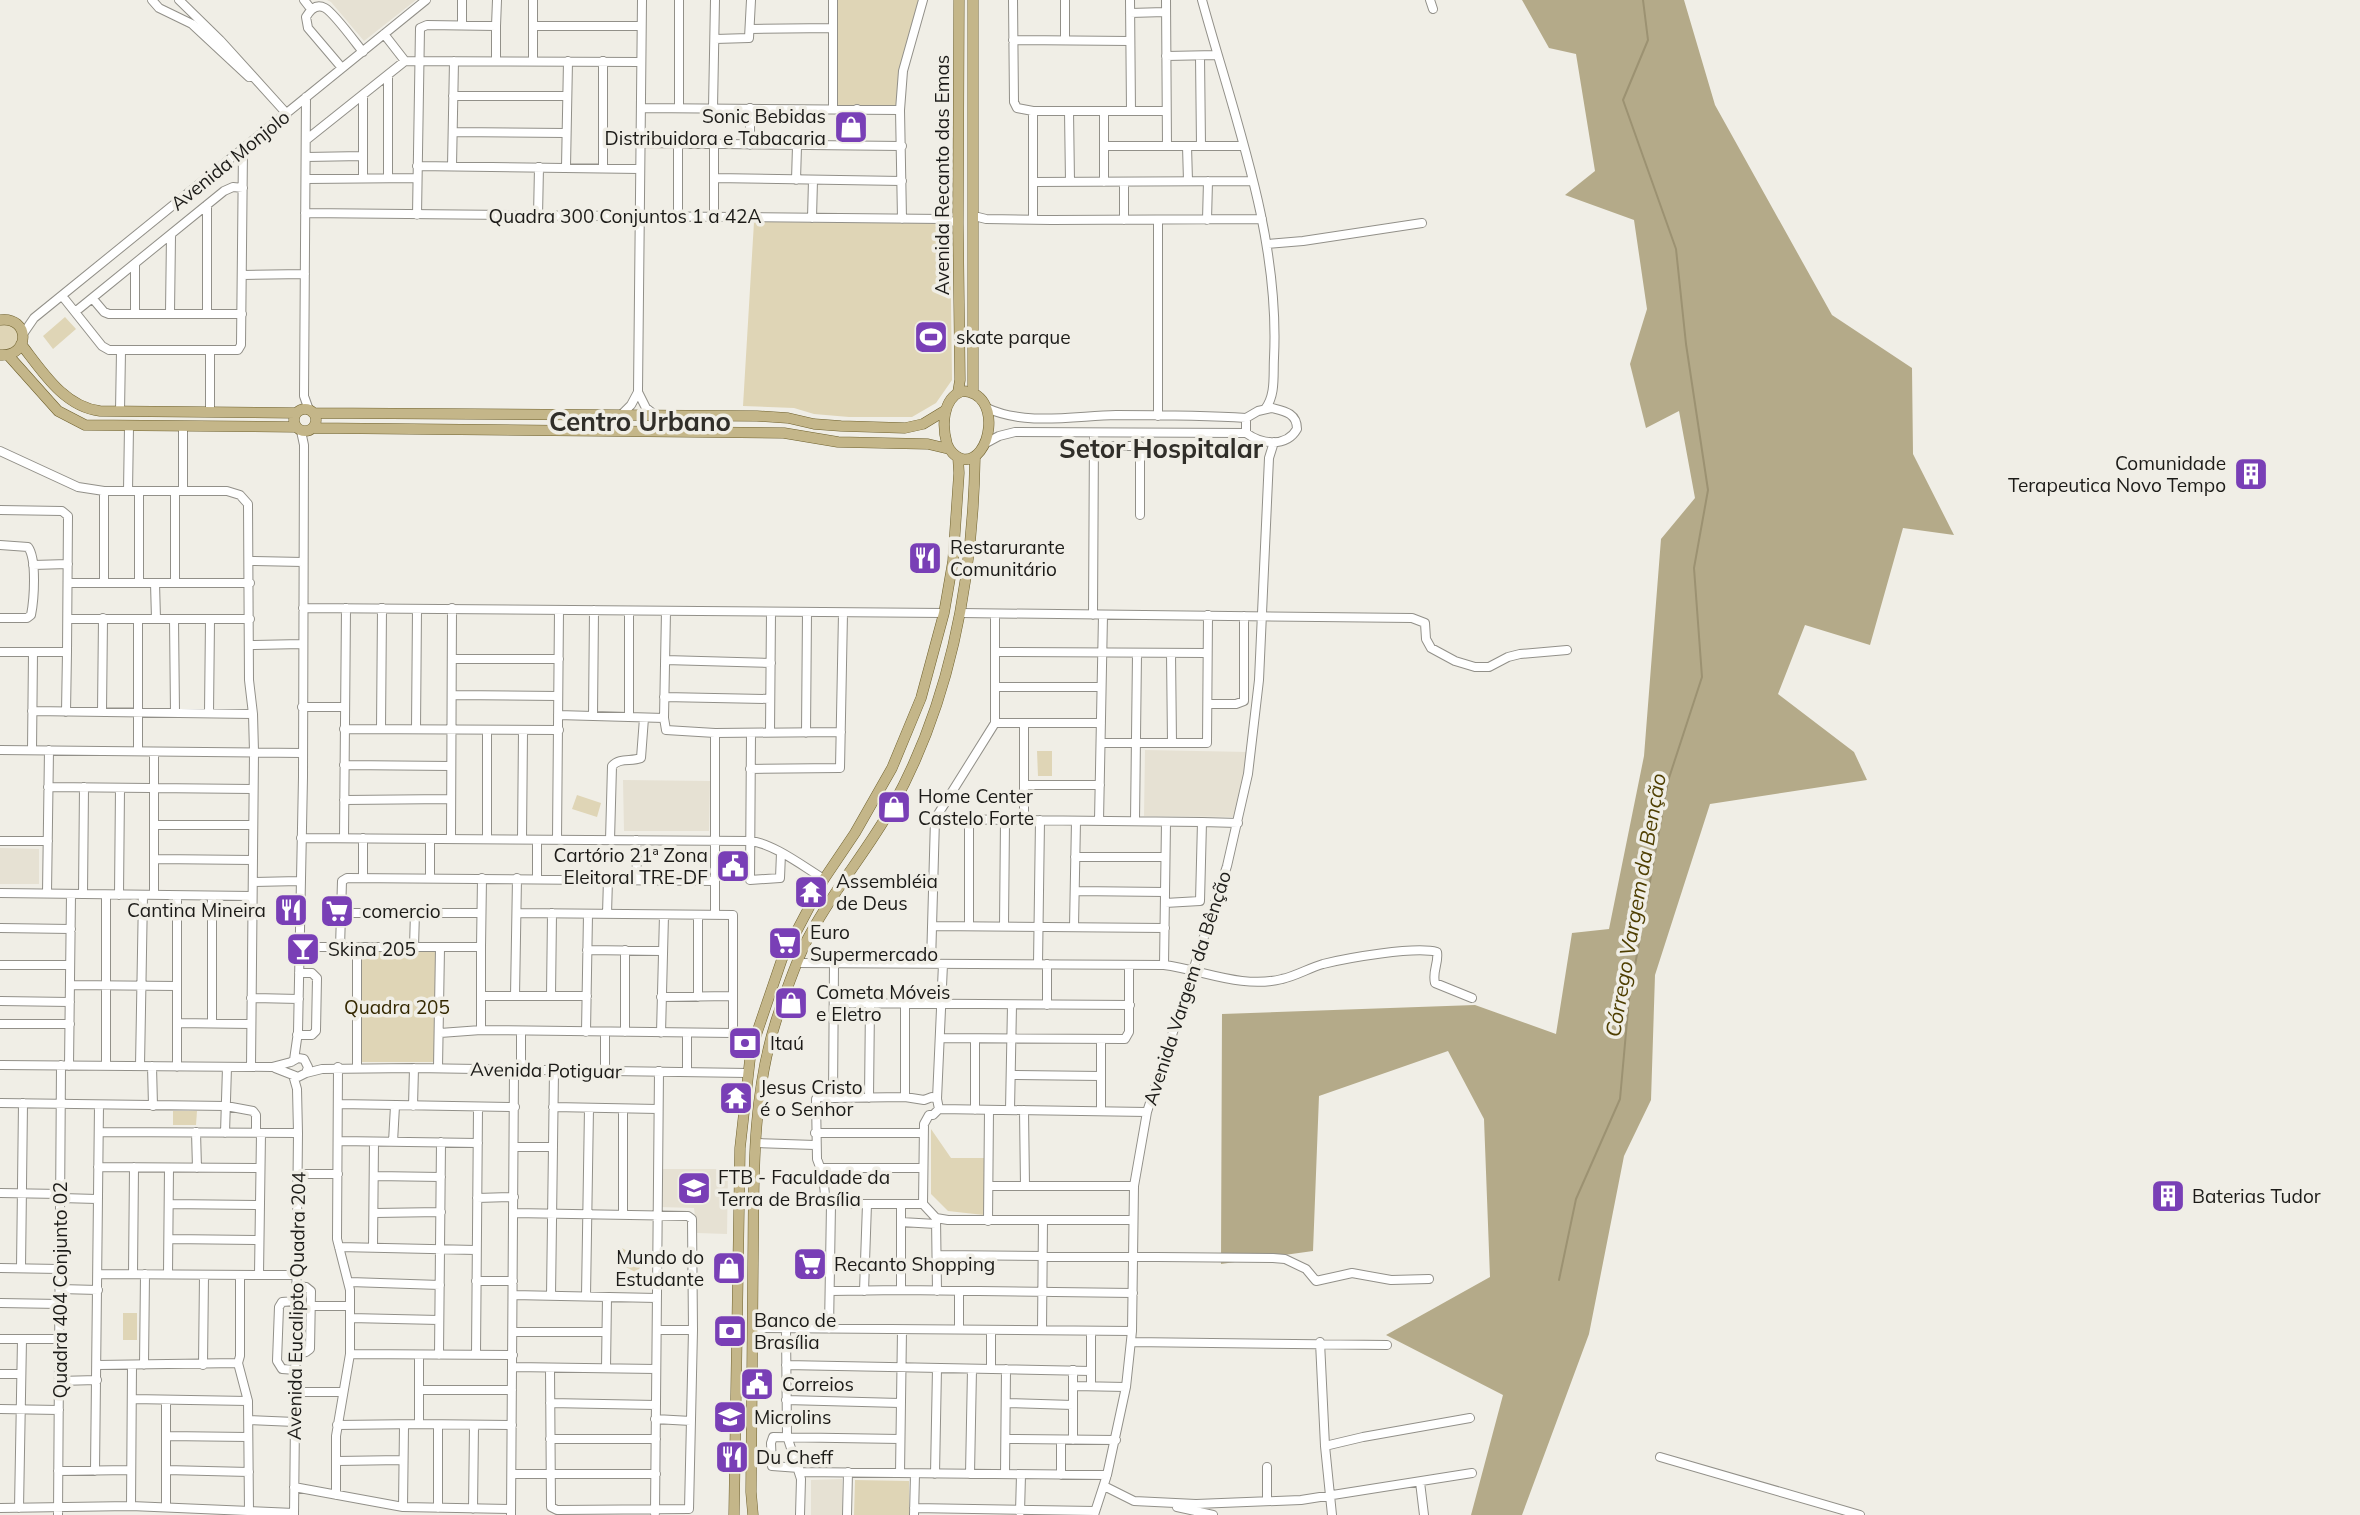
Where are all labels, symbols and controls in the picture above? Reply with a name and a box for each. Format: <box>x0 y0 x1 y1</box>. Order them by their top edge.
street label: Avenida Recanto das Emas <box>930 55 954 295</box>
place label: Sonic Bebidas Distribuidora e Tabacaria <box>605 104 826 150</box>
street label: Avenida Monjolo <box>166 105 294 215</box>
shop icon: Sonic Bebidas Distribuidora e Tabacaria <box>832 108 870 146</box>
street label: Quadra 300 Conjuntos 1 a 42A <box>489 204 762 228</box>
sports icon: skate parque <box>912 318 950 356</box>
place label: skate parque <box>956 325 1071 349</box>
district label: Centro Urbano <box>549 405 731 438</box>
district label: Setor Hospitalar <box>1059 432 1264 465</box>
place label: Comunidade Terapeutica Novo Tempo <box>2008 451 2226 497</box>
building icon: Comunidade Terapeutica Novo Tempo <box>2232 455 2270 493</box>
place label: Restarurante Comunitário <box>950 535 1065 581</box>
restaurant icon: Restarurante Comunitário <box>906 539 944 577</box>
water label: Córrego Vargem da Benção <box>1599 771 1671 1039</box>
place label: Home Center Castelo Forte <box>918 784 1034 830</box>
shop icon: Home Center Castelo Forte <box>875 788 913 826</box>
place label: Cartório 21ª Zona Eleitoral TRE-DF <box>554 843 708 889</box>
public building icon: Cartório 21ª Zona Eleitoral TRE-DF <box>714 847 752 885</box>
street label: Avenida Vargem da Bênção <box>1138 868 1236 1108</box>
place label: Assembléia de Deus <box>836 869 938 915</box>
temple icon: Assembléia de Deus <box>792 873 830 911</box>
restaurant icon: Cantina Mineira <box>272 891 310 929</box>
supermarket icon: comercio <box>318 892 356 930</box>
place label: Cantina Mineira <box>127 898 266 922</box>
place label: comercio <box>362 899 441 923</box>
place label: Euro Supermercado <box>810 920 938 966</box>
supermarket icon: Euro Supermercado <box>766 924 804 962</box>
bar icon: Skina 205 <box>284 930 322 968</box>
place label: Skina 205 <box>328 937 416 961</box>
place label: Cometa Móveis e Eletro <box>816 980 950 1026</box>
shop icon: Cometa Móveis e Eletro <box>772 984 810 1022</box>
park label: Quadra 205 <box>344 995 450 1019</box>
bank icon: Itaú <box>726 1024 764 1062</box>
place label: Itaú <box>770 1031 804 1055</box>
street label: Avenida Potiguar <box>470 1057 622 1083</box>
place label: Jesus Cristo é o Senhor <box>760 1075 863 1121</box>
temple icon: Jesus Cristo é o Senhor <box>717 1079 755 1117</box>
place label: FTB - Faculdade da Terra de Brasília <box>718 1165 890 1211</box>
school or university icon: FTB - Faculdade da Terra de Brasília <box>675 1169 713 1207</box>
street label: Avenida Eucalipto Quadra 204 <box>282 1172 310 1440</box>
building icon: Baterias Tudor <box>2149 1177 2187 1215</box>
street label: Quadra 404 Conjunto 02 <box>48 1182 72 1398</box>
place label: Baterias Tudor <box>2192 1184 2321 1208</box>
place label: Mundo do Estudante <box>615 1245 704 1291</box>
supermarket icon: Recanto Shopping <box>791 1245 829 1283</box>
shop icon: Mundo do Estudante <box>710 1249 748 1287</box>
place label: Recanto Shopping <box>834 1252 995 1276</box>
place label: Banco de Brasília <box>754 1308 836 1354</box>
bank icon: Banco de Brasília <box>711 1312 749 1350</box>
public building icon: Correios <box>738 1365 776 1403</box>
place label: Correios <box>782 1372 854 1396</box>
school or university icon: Microlins <box>711 1398 749 1436</box>
place label: Microlins <box>754 1405 831 1429</box>
restaurant icon: Du Cheff <box>713 1438 751 1476</box>
place label: Du Cheff <box>756 1445 834 1469</box>

